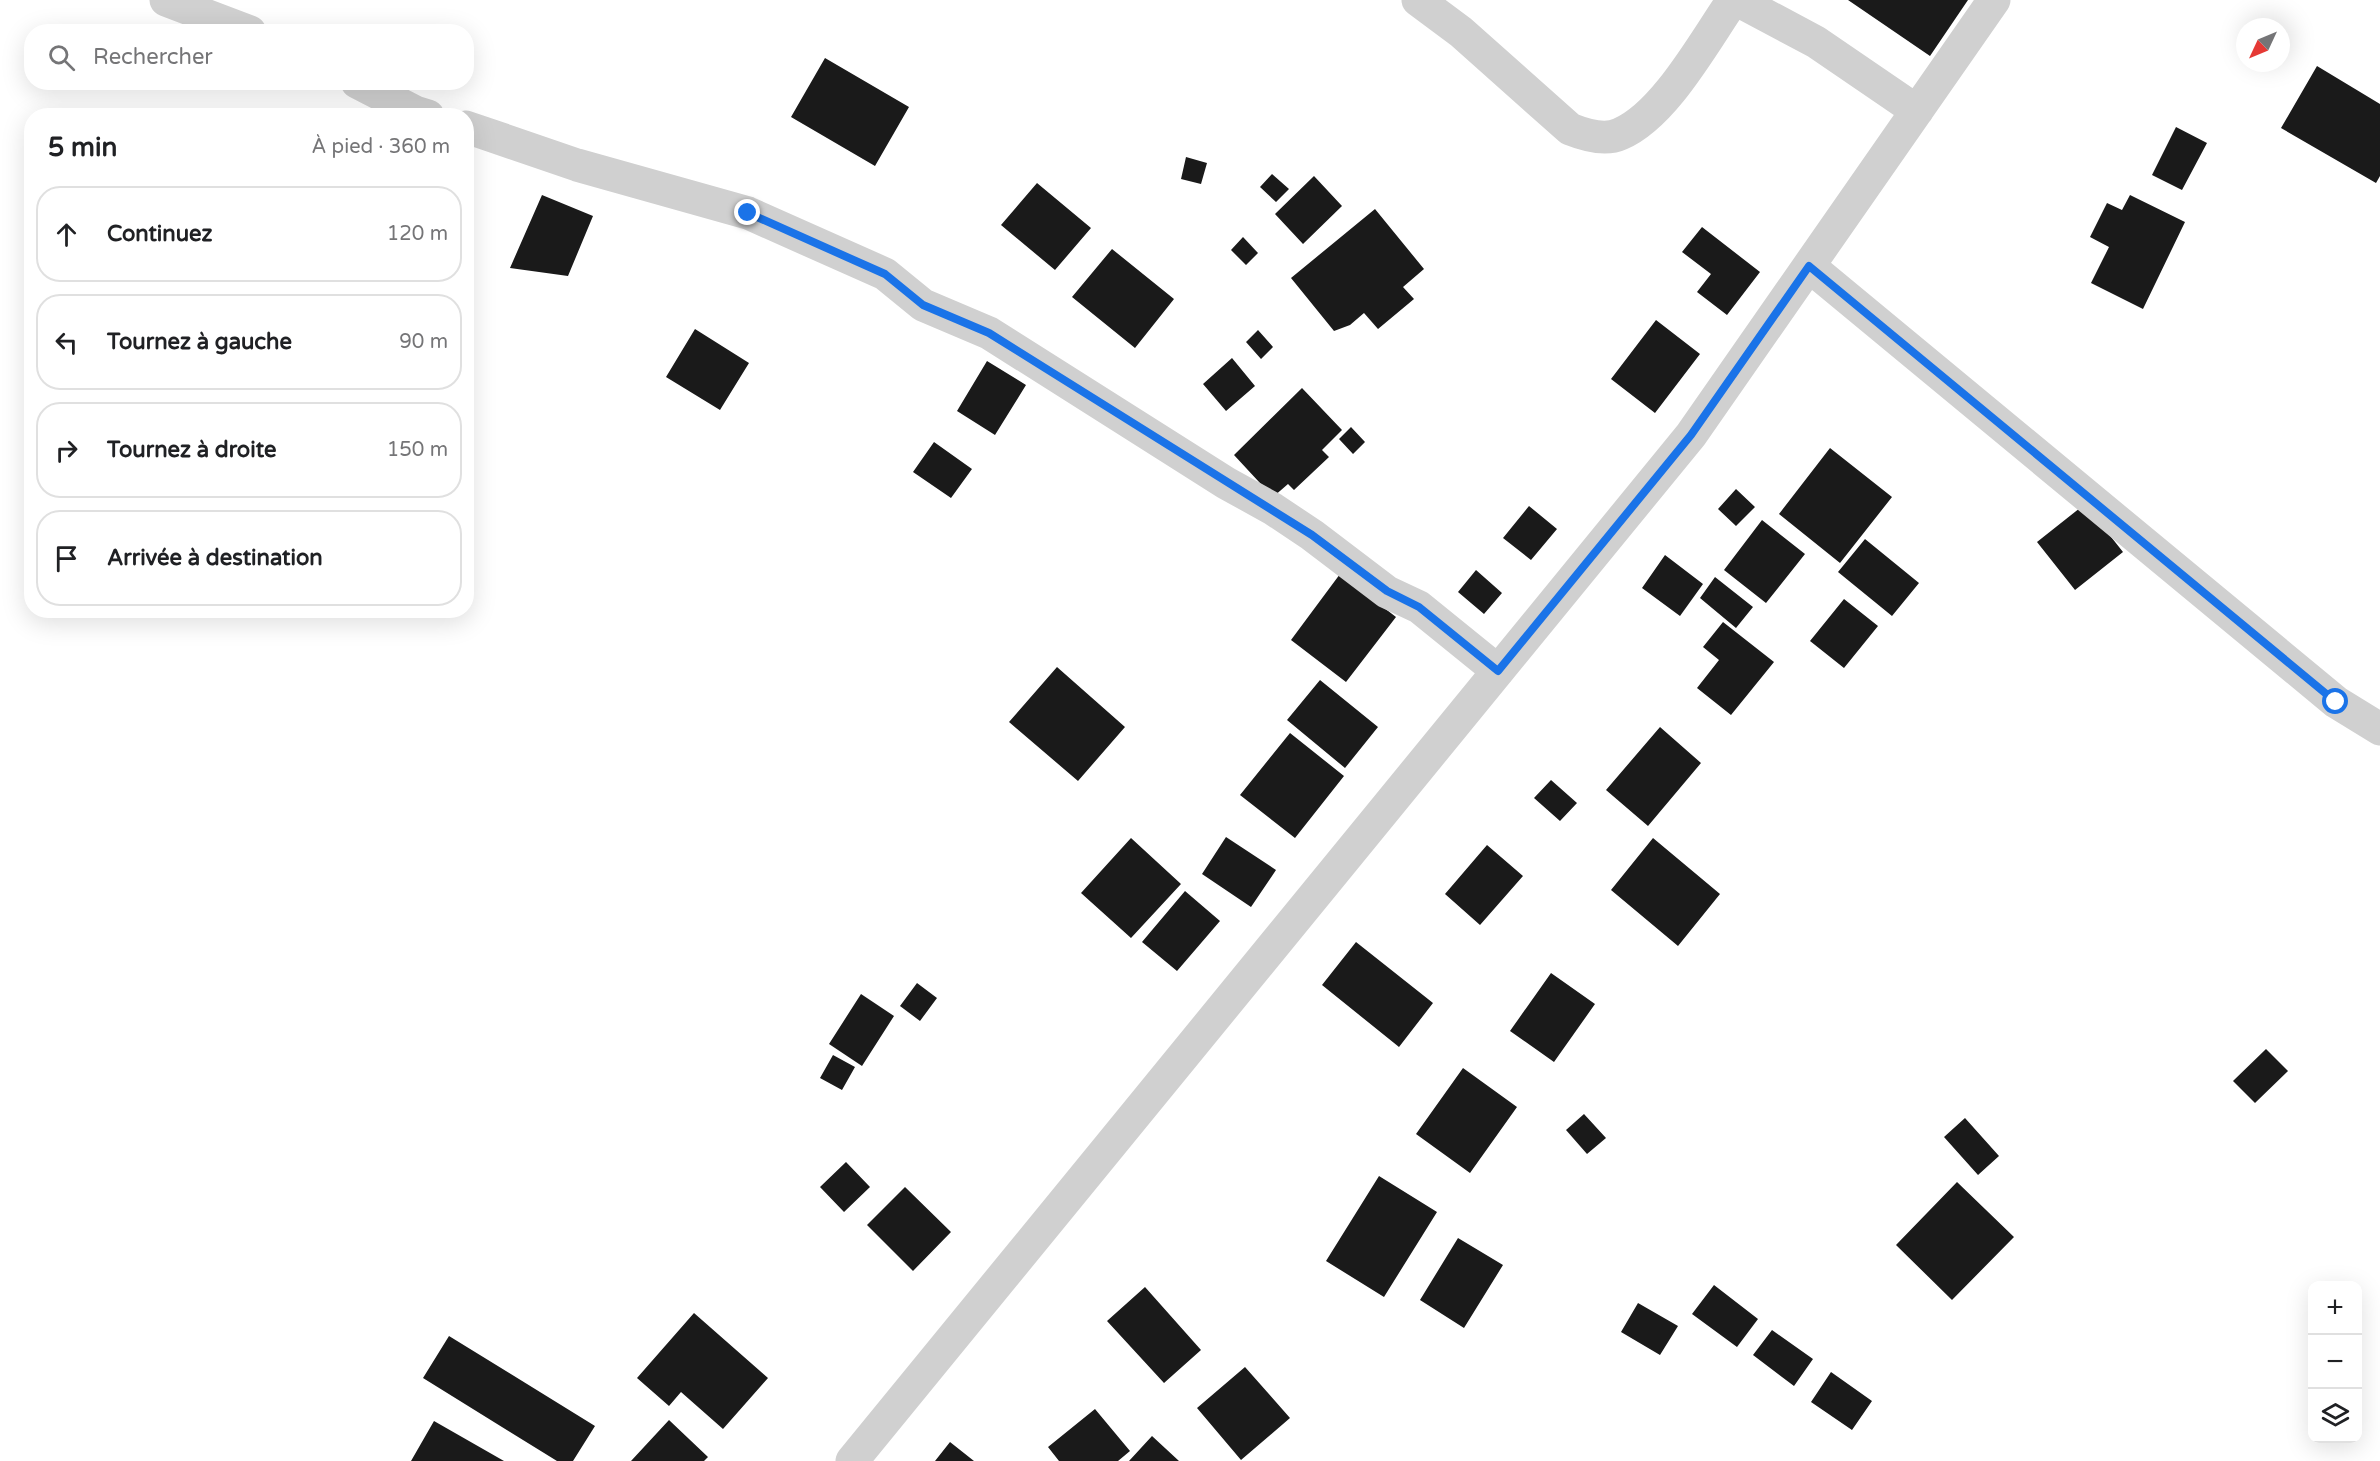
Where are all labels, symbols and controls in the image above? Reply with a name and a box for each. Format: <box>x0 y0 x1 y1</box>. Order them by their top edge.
north arrow <box>2236 18 2290 72</box>
search box <box>24 24 474 90</box>
icon: search <box>45 41 78 74</box>
text: Rechercher <box>93 44 213 70</box>
text: 5 min <box>48 132 117 163</box>
text: À pied · 360 m <box>312 135 450 159</box>
route end <box>734 199 760 225</box>
icon: ahead <box>50 218 83 251</box>
text: Continuez <box>107 221 212 247</box>
text: 120 m <box>387 222 448 246</box>
icon: left <box>50 326 83 359</box>
text: Tournez à gauche <box>107 329 292 355</box>
text: 90 m <box>399 330 448 354</box>
icon: right <box>50 434 83 467</box>
text: Tournez à droite <box>107 437 276 463</box>
text: 150 m <box>387 438 448 462</box>
icon: arrive <box>50 542 83 575</box>
text: Arrivée à destination <box>107 545 323 571</box>
route start <box>2322 688 2348 714</box>
map controls <box>2308 1281 2362 1443</box>
button: + <box>2308 1281 2362 1335</box>
button: − <box>2308 1335 2362 1389</box>
button: layers <box>2308 1389 2362 1443</box>

